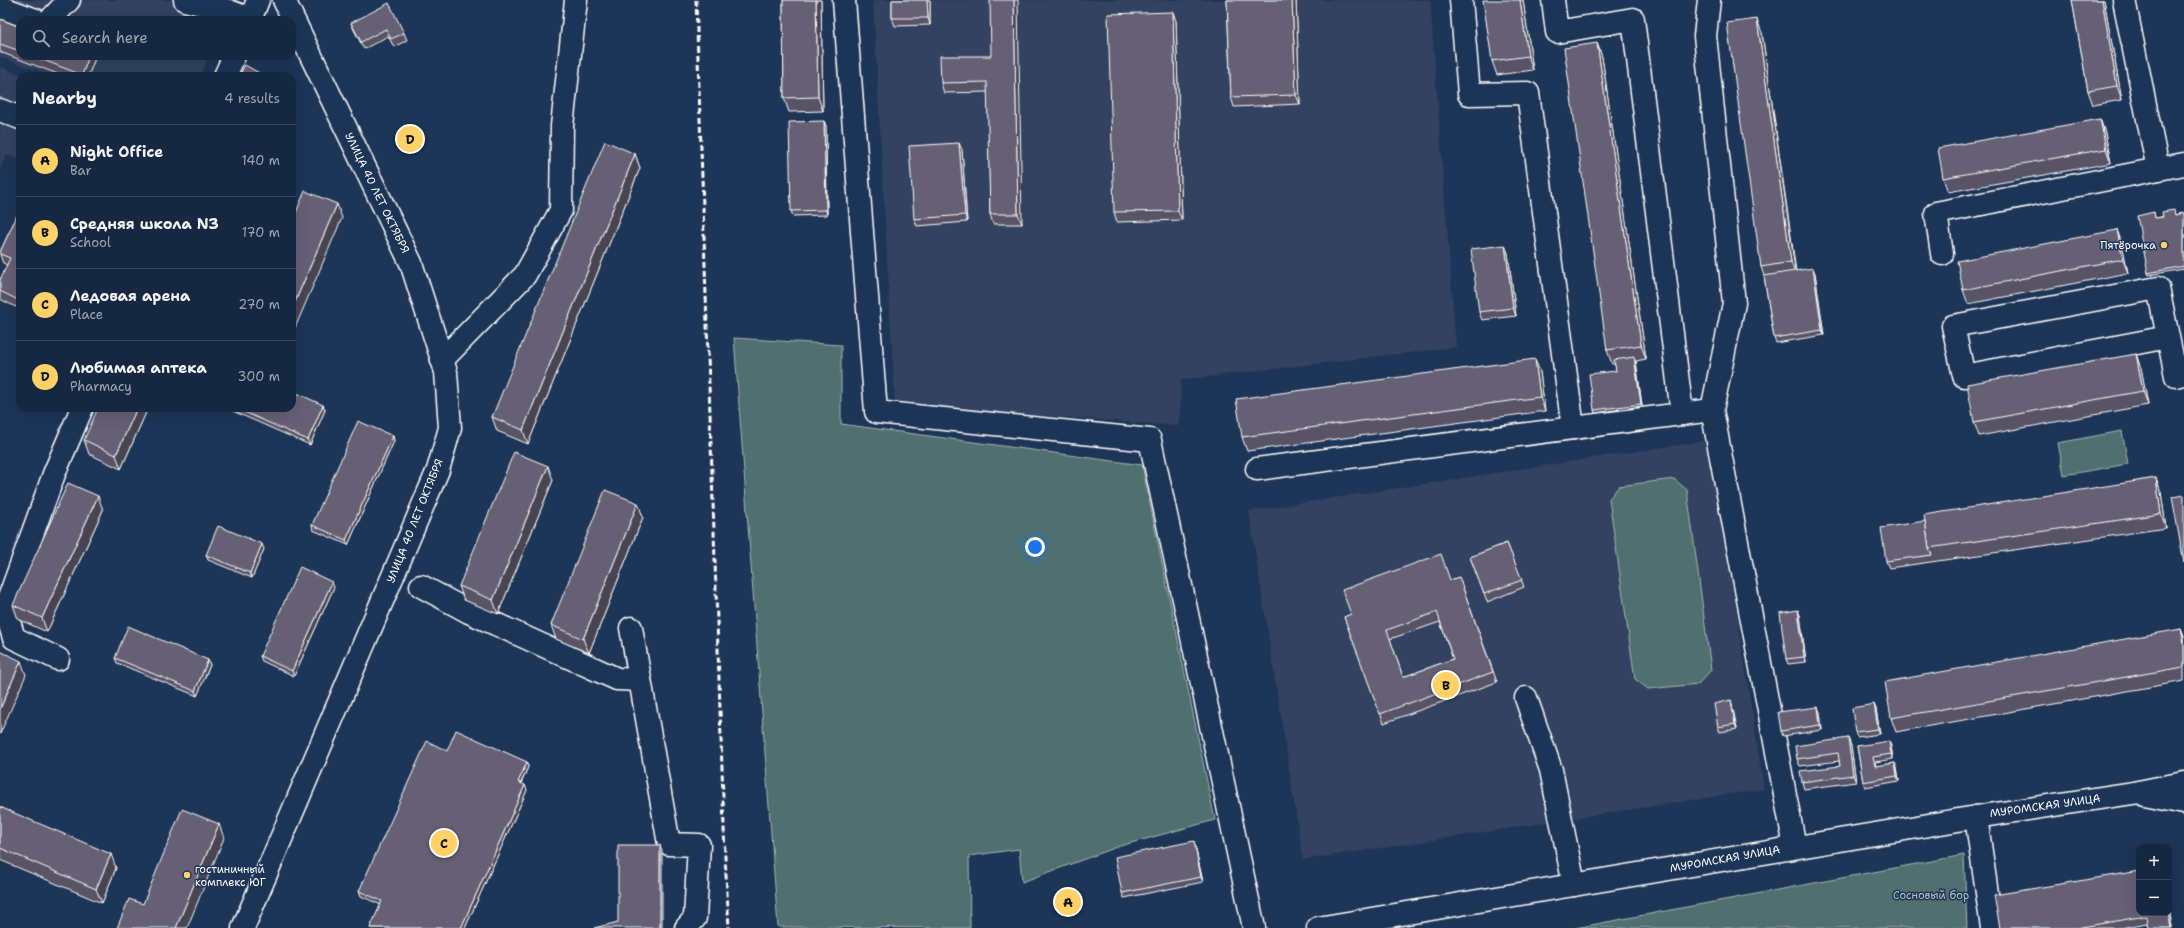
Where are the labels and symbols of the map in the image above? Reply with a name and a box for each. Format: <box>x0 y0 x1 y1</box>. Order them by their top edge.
pin: D <box>397 124 423 154</box>
street label: УЛИЦА 40 ЛЕТ ОКТЯБРЯ <box>341 130 413 256</box>
place label: Пятёрочка <box>2100 238 2156 253</box>
marker: Пятёрочка <box>2159 240 2169 250</box>
street label: УЛИЦА 40 ЛЕТ ОКТЯБРЯ <box>383 457 447 585</box>
your location <box>1025 537 1045 557</box>
pin: B <box>1433 670 1459 700</box>
street label: МУРОМСКАЯ УЛИЦА <box>1989 791 2101 821</box>
pin: C <box>431 828 457 858</box>
street label: МУРОМСКАЯ УЛИЦА <box>1669 842 1781 876</box>
place label: гостиничный комплекс ЮГ <box>195 862 266 890</box>
marker: гостиничный комплекс ЮГ <box>182 870 192 880</box>
pin: A <box>1055 887 1081 917</box>
park label: Сосновый бор <box>1893 888 1969 903</box>

